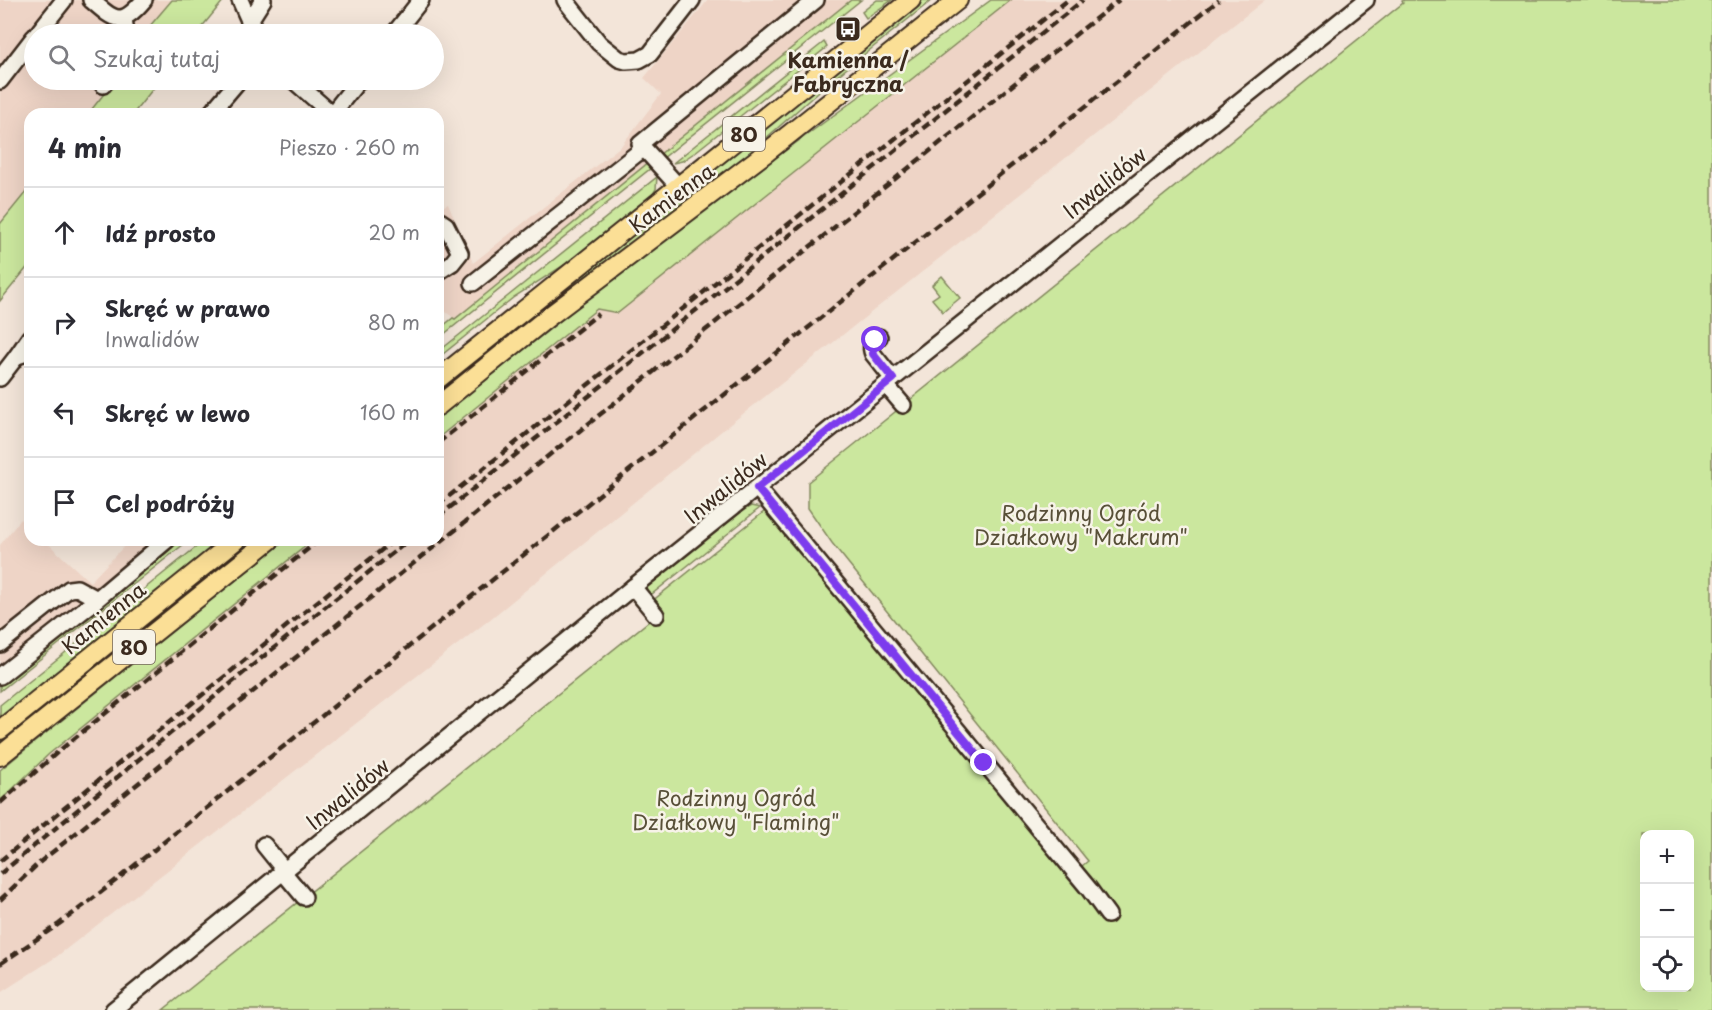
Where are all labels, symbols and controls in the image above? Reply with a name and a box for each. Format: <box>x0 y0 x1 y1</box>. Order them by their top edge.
bus stop icon: Kamienna / Fabryczna <box>833 14 863 44</box>
search box <box>24 24 444 90</box>
icon: search <box>45 41 78 74</box>
text: Szukaj tutaj <box>93 41 220 74</box>
place label: Kamienna / Fabryczna <box>787 43 909 99</box>
road number: 80 <box>723 117 765 151</box>
text: 4 min <box>48 128 122 167</box>
text: Pieszo · 260 m <box>279 132 420 162</box>
street label: Inwalidów <box>1055 138 1153 226</box>
street label: Kamienna <box>621 154 721 240</box>
icon: ahead <box>48 216 81 249</box>
text: Idź prosto <box>105 216 216 249</box>
text: 20 m <box>368 217 420 247</box>
text: Skręć w prawo <box>105 291 270 324</box>
icon: right <box>48 306 81 339</box>
text: 80 m <box>368 307 420 337</box>
text: Inwalidów <box>105 324 199 354</box>
route start <box>861 326 887 352</box>
icon: left <box>48 396 81 429</box>
text: Skręć w lewo <box>105 396 250 429</box>
text: 160 m <box>360 397 420 427</box>
street label: Inwalidów <box>676 443 774 531</box>
icon: arrive <box>48 486 81 519</box>
text: Cel podróży <box>105 486 235 519</box>
park label: Rodzinny Ogród Działkowy "Makrum" <box>974 496 1188 552</box>
street label: Kamienna <box>54 573 152 661</box>
road number: 80 <box>113 630 155 664</box>
street label: Inwalidów <box>298 749 396 837</box>
route end <box>970 749 996 775</box>
park label: Rodzinny Ogród Działkowy "Flaming" <box>632 781 840 837</box>
map controls <box>1640 830 1694 992</box>
button: + <box>1640 830 1694 884</box>
button: − <box>1640 884 1694 938</box>
button: locate <box>1640 938 1694 992</box>

